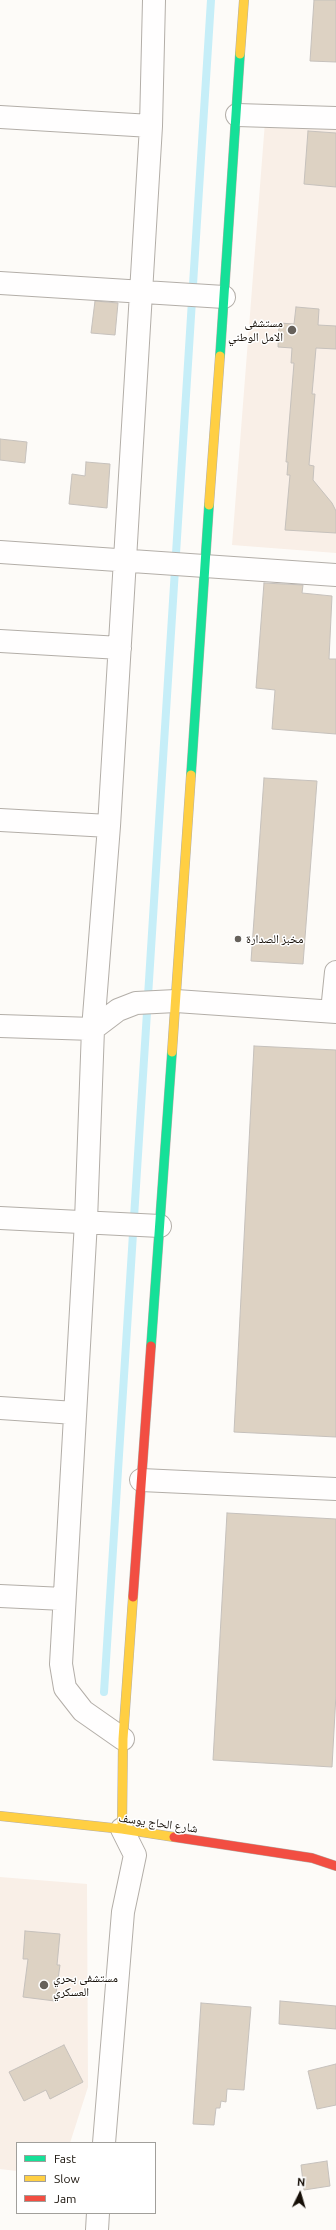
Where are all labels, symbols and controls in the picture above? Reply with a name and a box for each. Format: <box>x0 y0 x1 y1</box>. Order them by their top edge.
place label: مستشفى الامل الوطني <box>228 316 283 344</box>
marker: مستشفى الامل الوطني <box>286 324 298 336</box>
place label: مخبز الصدارة <box>246 932 303 946</box>
marker: مخبز الصدارة <box>233 934 243 944</box>
street label: شارع الحاج يوسف <box>117 1810 199 1836</box>
place label: مستشفى بحري العسكري <box>53 1971 118 1999</box>
marker: مستشفى بحري العسكري <box>38 1979 50 1991</box>
legend <box>16 2142 156 2214</box>
text: Fast <box>54 2152 76 2165</box>
text: Slow <box>54 2172 80 2185</box>
north arrow <box>280 2174 320 2214</box>
text: N <box>296 2176 306 2188</box>
text: Jam <box>54 2192 76 2205</box>

